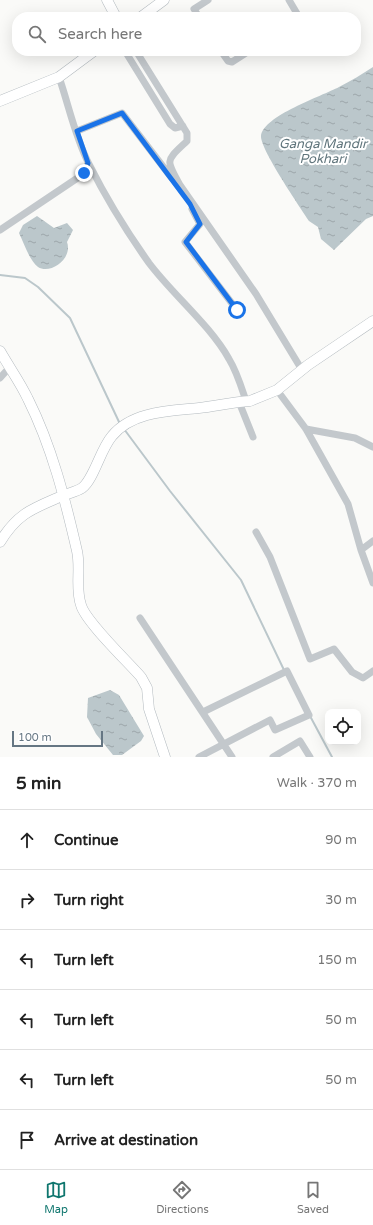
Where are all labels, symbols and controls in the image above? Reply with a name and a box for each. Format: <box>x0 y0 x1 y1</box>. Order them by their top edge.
search box <box>12 12 361 56</box>
icon: search <box>26 23 48 45</box>
text: Search here <box>58 25 142 43</box>
water label: Ganga Mandir Pokhari <box>279 136 369 167</box>
route end <box>75 164 93 182</box>
route start <box>228 301 246 319</box>
map controls <box>325 709 361 745</box>
button: locate <box>325 709 361 745</box>
scale bar <box>12 729 103 748</box>
text: 100 m <box>18 731 52 744</box>
text: 5 min <box>16 773 61 794</box>
text: Walk · 370 m <box>277 775 357 791</box>
icon: ahead <box>16 829 38 851</box>
text: Continue <box>54 831 118 849</box>
text: 90 m <box>325 832 357 848</box>
icon: right <box>16 889 38 911</box>
text: Turn right <box>54 891 124 909</box>
text: 30 m <box>325 892 357 908</box>
icon: left <box>16 949 38 971</box>
text: Turn left <box>54 951 114 969</box>
text: 150 m <box>317 952 357 968</box>
icon: left <box>16 1009 38 1031</box>
text: Turn left <box>54 1011 114 1029</box>
text: 50 m <box>325 1012 357 1028</box>
icon: left <box>16 1069 38 1091</box>
text: Turn left <box>54 1071 114 1089</box>
text: 50 m <box>325 1072 357 1088</box>
icon: arrive <box>16 1129 38 1151</box>
text: Arrive at destination <box>54 1131 198 1149</box>
tab: Map <box>44 1179 68 1216</box>
tab: Directions <box>156 1179 209 1216</box>
tab: Saved <box>297 1179 329 1216</box>

